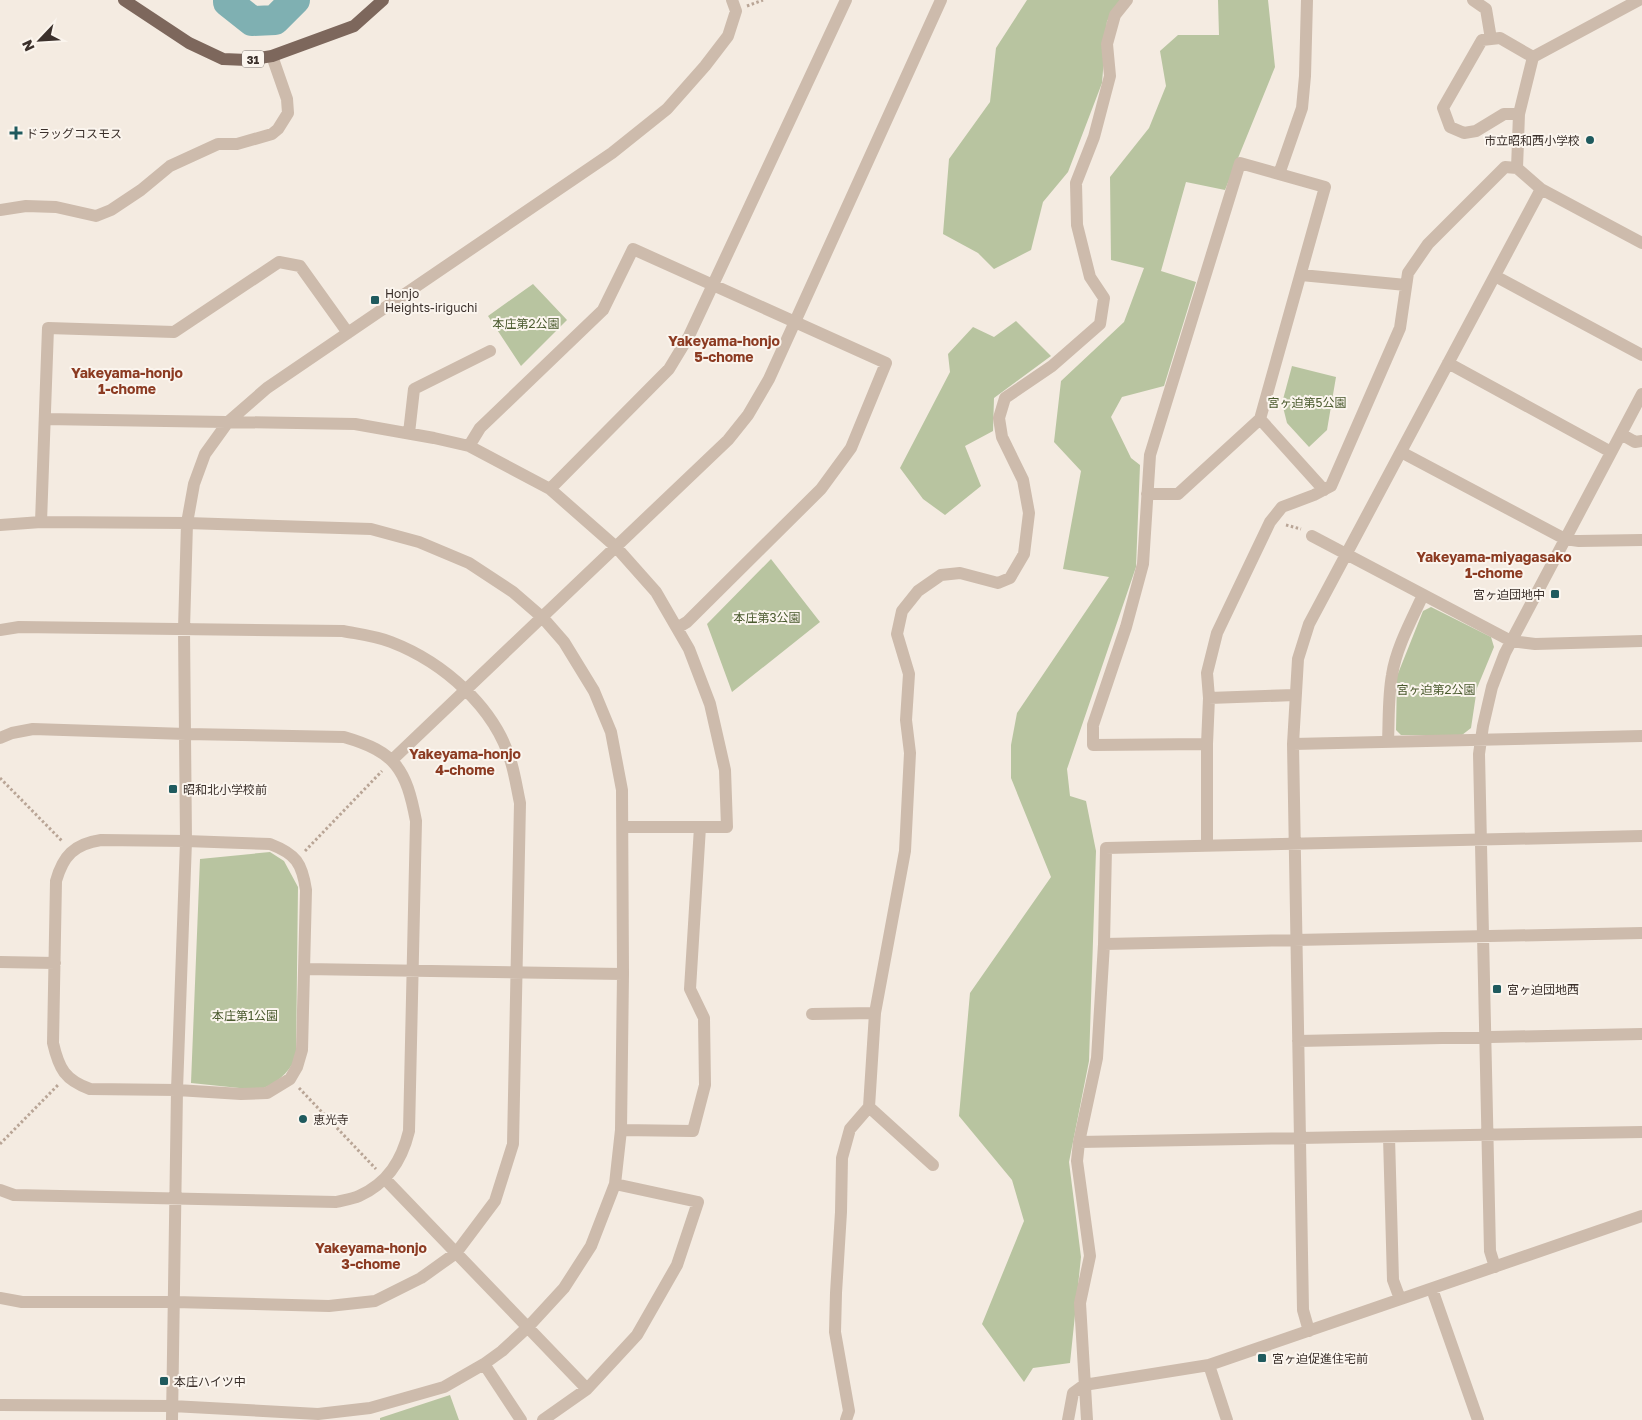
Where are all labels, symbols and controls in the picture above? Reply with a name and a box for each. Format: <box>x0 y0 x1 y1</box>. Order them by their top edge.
north arrow <box>15 15 65 65</box>
text: N <box>18 37 38 54</box>
road number: 31 <box>242 51 264 68</box>
place label: ドラッグコスモス <box>26 126 122 141</box>
marker: ドラッグコスモス <box>10 127 22 139</box>
place label: 市立昭和西小学校 <box>1484 133 1580 148</box>
marker: 市立昭和西小学校 <box>1584 134 1596 146</box>
place label: Honjo Heights-iriguchi <box>385 286 478 315</box>
marker: Honjo Heights-iriguchi <box>369 294 381 306</box>
park label: 本庄第2公園 <box>493 316 559 331</box>
district label: Yakeyama-honjo 5-chome <box>668 332 780 365</box>
district label: Yakeyama-honjo 1-chome <box>71 364 183 397</box>
park label: 宮ヶ迫第5公園 <box>1268 395 1346 410</box>
district label: Yakeyama-miyagasako 1-chome <box>1416 548 1572 581</box>
place label: 宮ヶ迫団地中 <box>1473 587 1545 602</box>
marker: 宮ヶ迫団地中 <box>1549 588 1561 600</box>
park label: 本庄第3公園 <box>733 610 801 625</box>
park label: 宮ヶ迫第2公園 <box>1397 682 1475 697</box>
district label: Yakeyama-honjo 4-chome <box>409 745 521 778</box>
place label: 昭和北小学校前 <box>183 782 267 797</box>
marker: 昭和北小学校前 <box>167 783 179 795</box>
place label: 宮ヶ迫団地西 <box>1507 982 1579 997</box>
marker: 宮ヶ迫団地西 <box>1491 983 1503 995</box>
park label: 本庄第1公園 <box>212 1008 278 1023</box>
place label: 恵光寺 <box>313 1112 349 1127</box>
marker: 恵光寺 <box>297 1113 309 1125</box>
district label: Yakeyama-honjo 3-chome <box>315 1239 427 1272</box>
place label: 宮ヶ迫促進住宅前 <box>1272 1351 1368 1366</box>
marker: 宮ヶ迫促進住宅前 <box>1256 1352 1268 1364</box>
place label: 本庄ハイツ中 <box>174 1374 246 1389</box>
marker: 本庄ハイツ中 <box>158 1375 170 1387</box>

